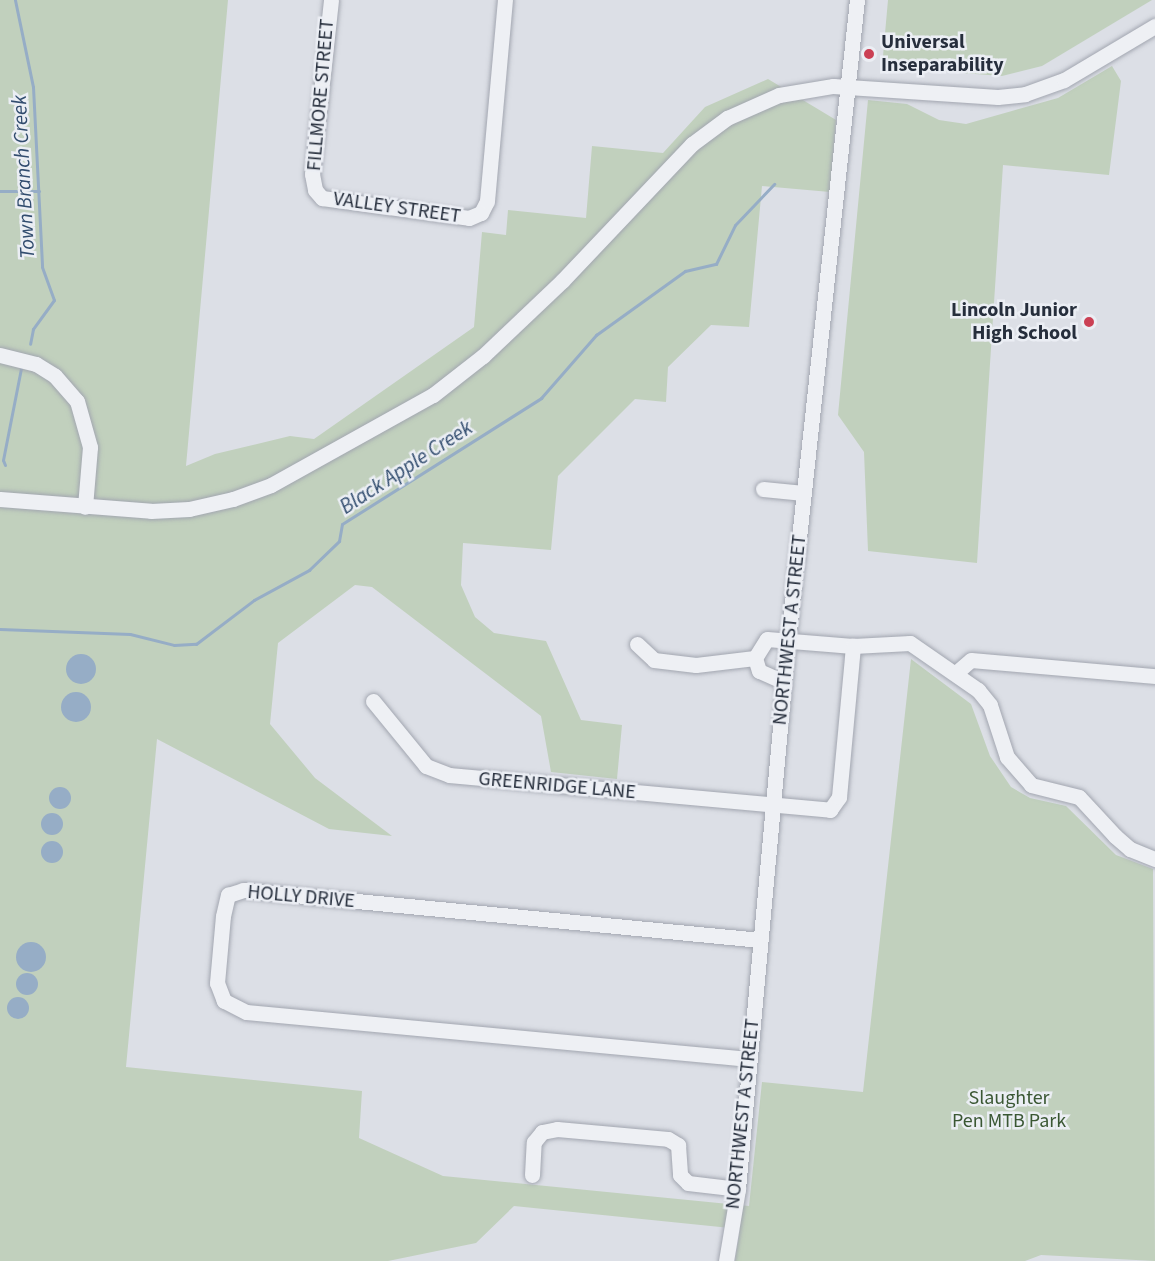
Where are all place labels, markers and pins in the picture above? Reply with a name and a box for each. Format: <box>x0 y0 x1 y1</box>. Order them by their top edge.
place label: Universal Inseparability <box>881 30 1004 77</box>
marker: Universal Inseparability <box>862 47 876 61</box>
place label: Lincoln Junior High School <box>951 298 1077 345</box>
marker: Lincoln Junior High School <box>1082 315 1096 329</box>

